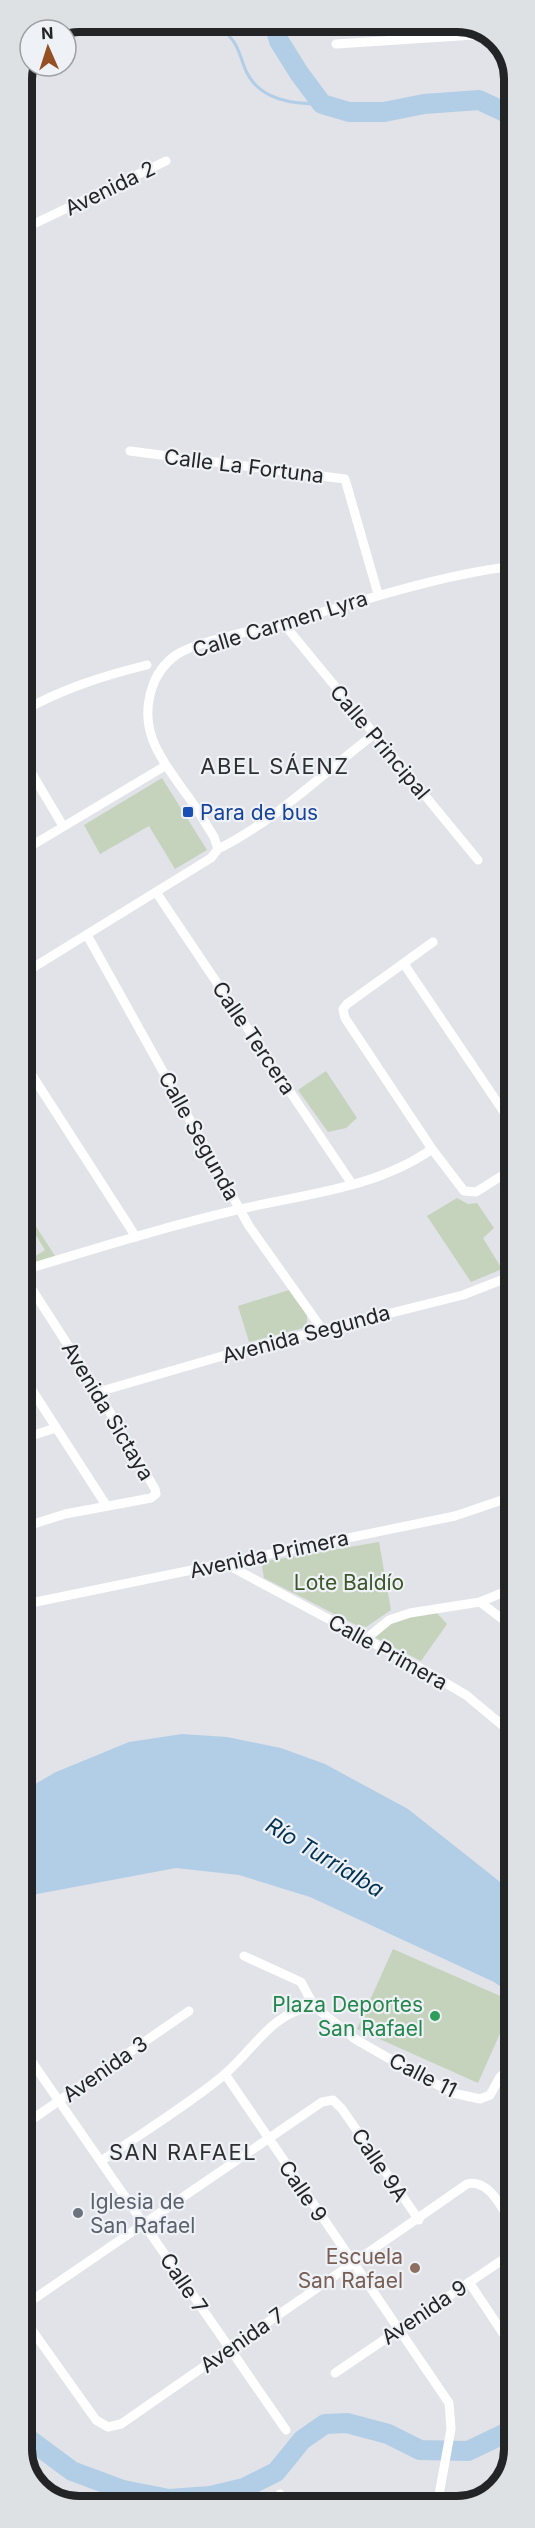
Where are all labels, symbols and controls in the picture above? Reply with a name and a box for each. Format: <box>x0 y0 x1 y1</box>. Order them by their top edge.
north arrow <box>18 18 78 78</box>
text: N <box>41 23 54 43</box>
street label: Avenida 2 <box>61 155 159 221</box>
street label: Calle La Fortuna <box>163 444 325 488</box>
street label: Calle Carmen Lyra <box>189 585 371 663</box>
street label: Calle Principal <box>325 680 435 804</box>
district label: ABEL SÁENZ <box>200 753 350 779</box>
place label: Para de bus <box>200 800 318 825</box>
marker: Para de bus <box>181 805 195 819</box>
street label: Calle Tercera <box>207 977 301 1099</box>
street label: Calle Segunda <box>153 1067 245 1205</box>
street label: Avenida Segunda <box>219 1300 393 1368</box>
street label: Avenida Sictaya <box>57 1337 159 1485</box>
street label: Avenida Primera <box>187 1525 351 1583</box>
park label: Lote Baldío <box>294 1570 404 1595</box>
street label: Calle Primera <box>324 1609 452 1695</box>
water label: Río Turrialba <box>261 1812 389 1902</box>
place label: Plaza Deportes San Rafael <box>272 1992 423 2041</box>
marker: Plaza Deportes San Rafael <box>428 2009 442 2023</box>
street label: Avenida 3 <box>58 2031 152 2107</box>
street label: Calle 11 <box>385 2047 461 2103</box>
street label: Calle 9A <box>346 2124 414 2206</box>
district label: SAN RAFAEL <box>109 2139 257 2165</box>
street label: Calle 9 <box>273 2156 333 2226</box>
place label: Iglesia de San Rafael <box>90 2189 195 2238</box>
marker: Iglesia de San Rafael <box>71 2206 85 2220</box>
place label: Escuela San Rafael <box>298 2244 403 2293</box>
street label: Calle 7 <box>155 2248 213 2318</box>
marker: Escuela San Rafael <box>408 2261 422 2275</box>
street label: Avenida 9 <box>376 2274 472 2350</box>
street label: Avenida 7 <box>195 2302 289 2378</box>

